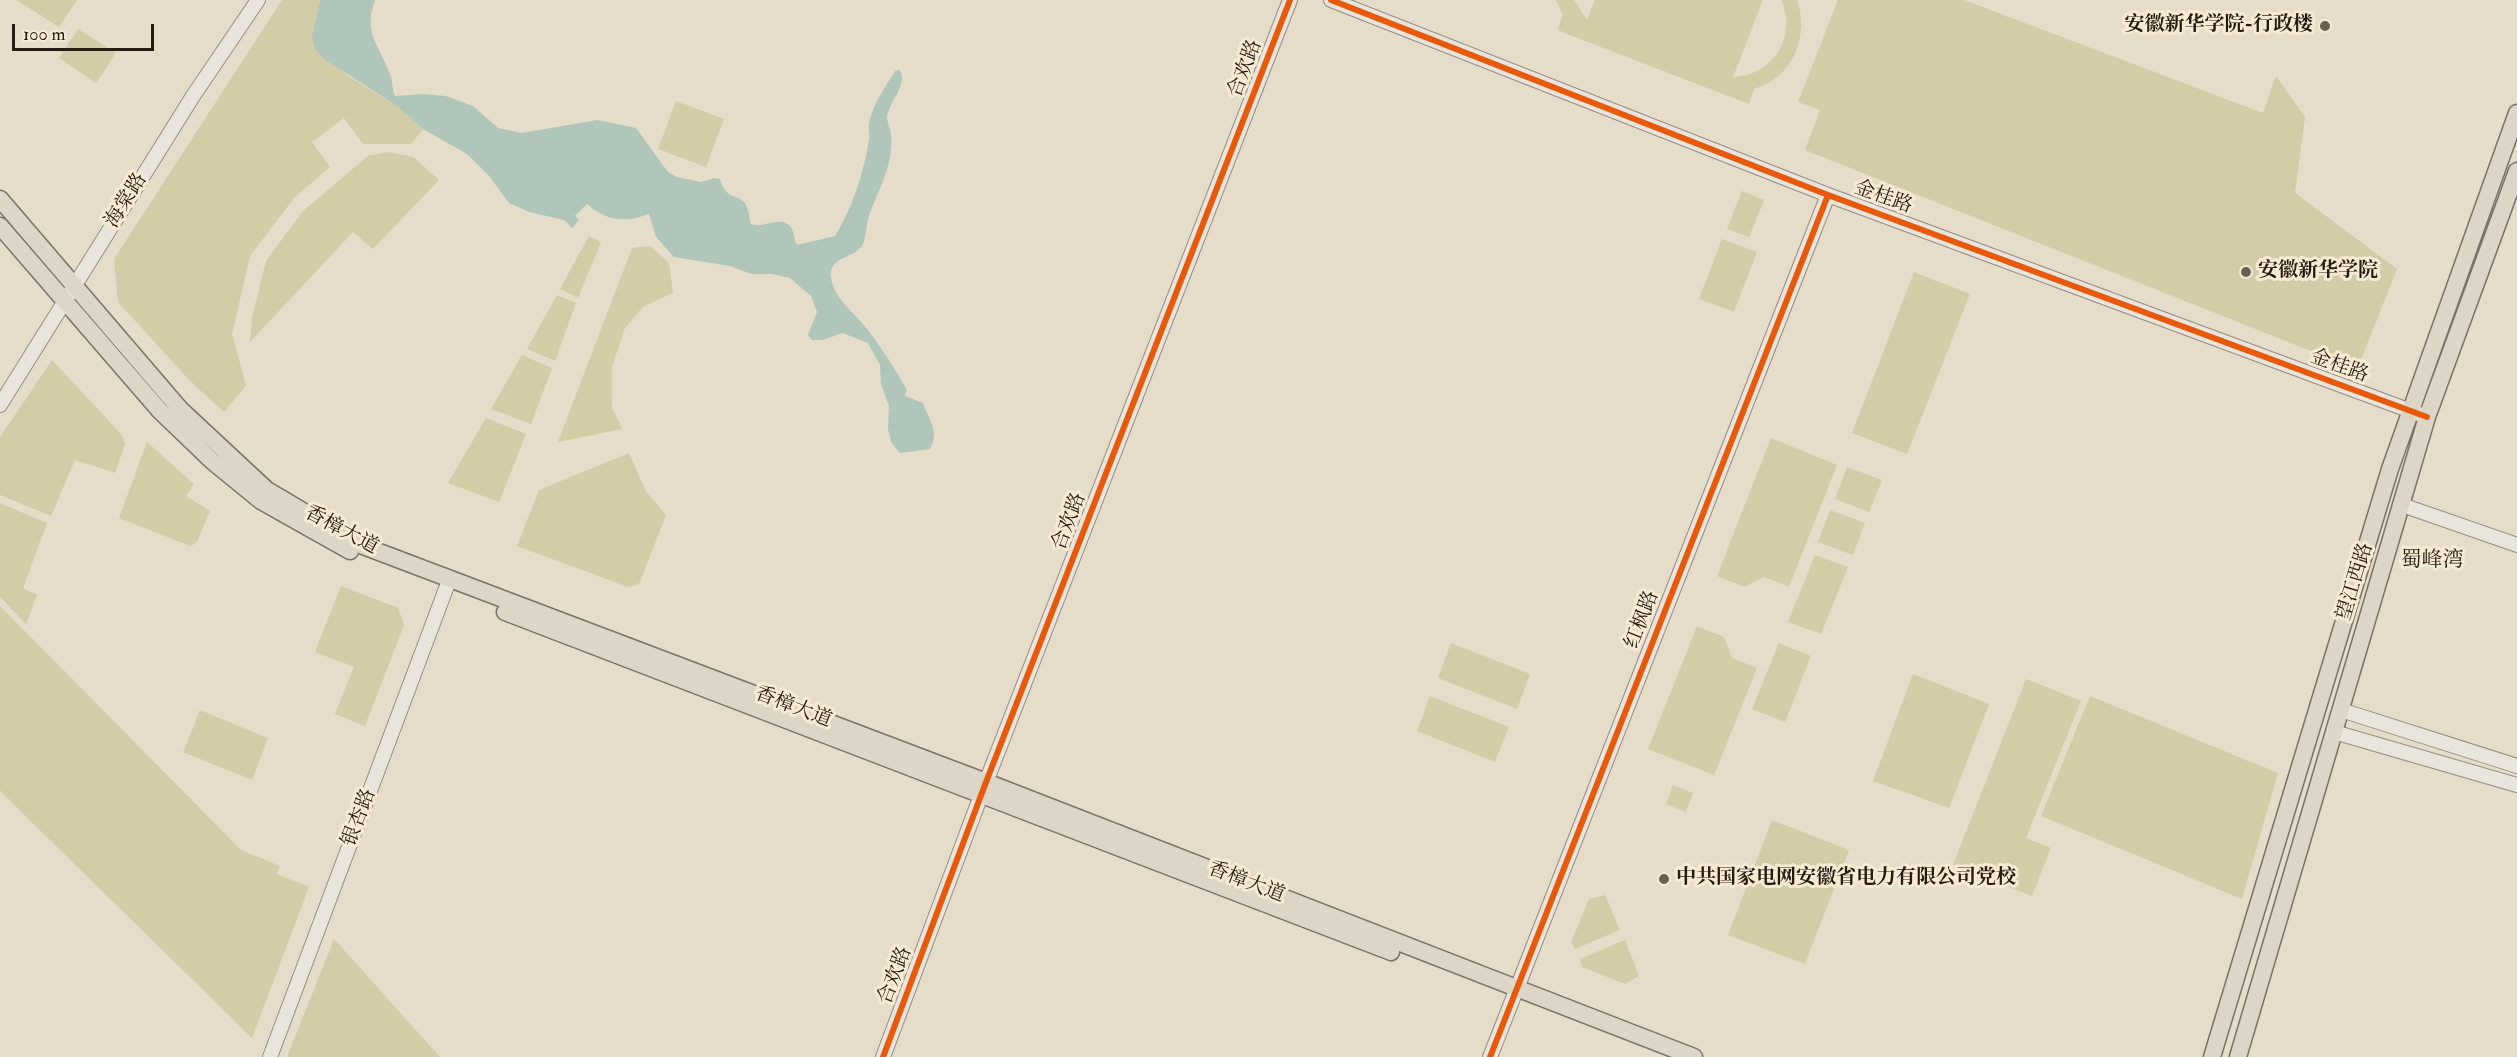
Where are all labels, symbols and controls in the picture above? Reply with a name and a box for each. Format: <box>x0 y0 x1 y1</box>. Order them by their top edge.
scale bar <box>15 12 158 50</box>
place label: 安徽新华学院-行政楼 <box>2125 14 2313 38</box>
marker: 安徽新华学院-行政楼 <box>2318 19 2332 33</box>
text: 100 m <box>23 23 66 46</box>
street label: 合欢路 <box>1224 37 1268 101</box>
street label: 海棠路 <box>101 169 153 233</box>
street label: 金桂路 <box>1851 176 1915 220</box>
place label: 安徽新华学院 <box>2258 260 2378 284</box>
marker: 安徽新华学院 <box>2239 265 2253 279</box>
street label: 金桂路 <box>2307 345 2371 389</box>
street label: 合欢路 <box>1048 490 1092 554</box>
street label: 香樟大道 <box>300 502 382 560</box>
street label: 望江西路 <box>2333 540 2379 624</box>
district label: 蜀峰湾 <box>2401 548 2463 574</box>
street label: 红枫路 <box>1621 588 1665 652</box>
street label: 香樟大道 <box>751 682 835 734</box>
street label: 银杏路 <box>338 786 382 850</box>
street label: 香樟大道 <box>1204 857 1288 909</box>
place label: 中共国家电网安徽省电力有限公司党校 <box>1676 867 2016 891</box>
marker: 中共国家电网安徽省电力有限公司党校 <box>1657 872 1671 886</box>
street label: 合欢路 <box>874 944 918 1008</box>

